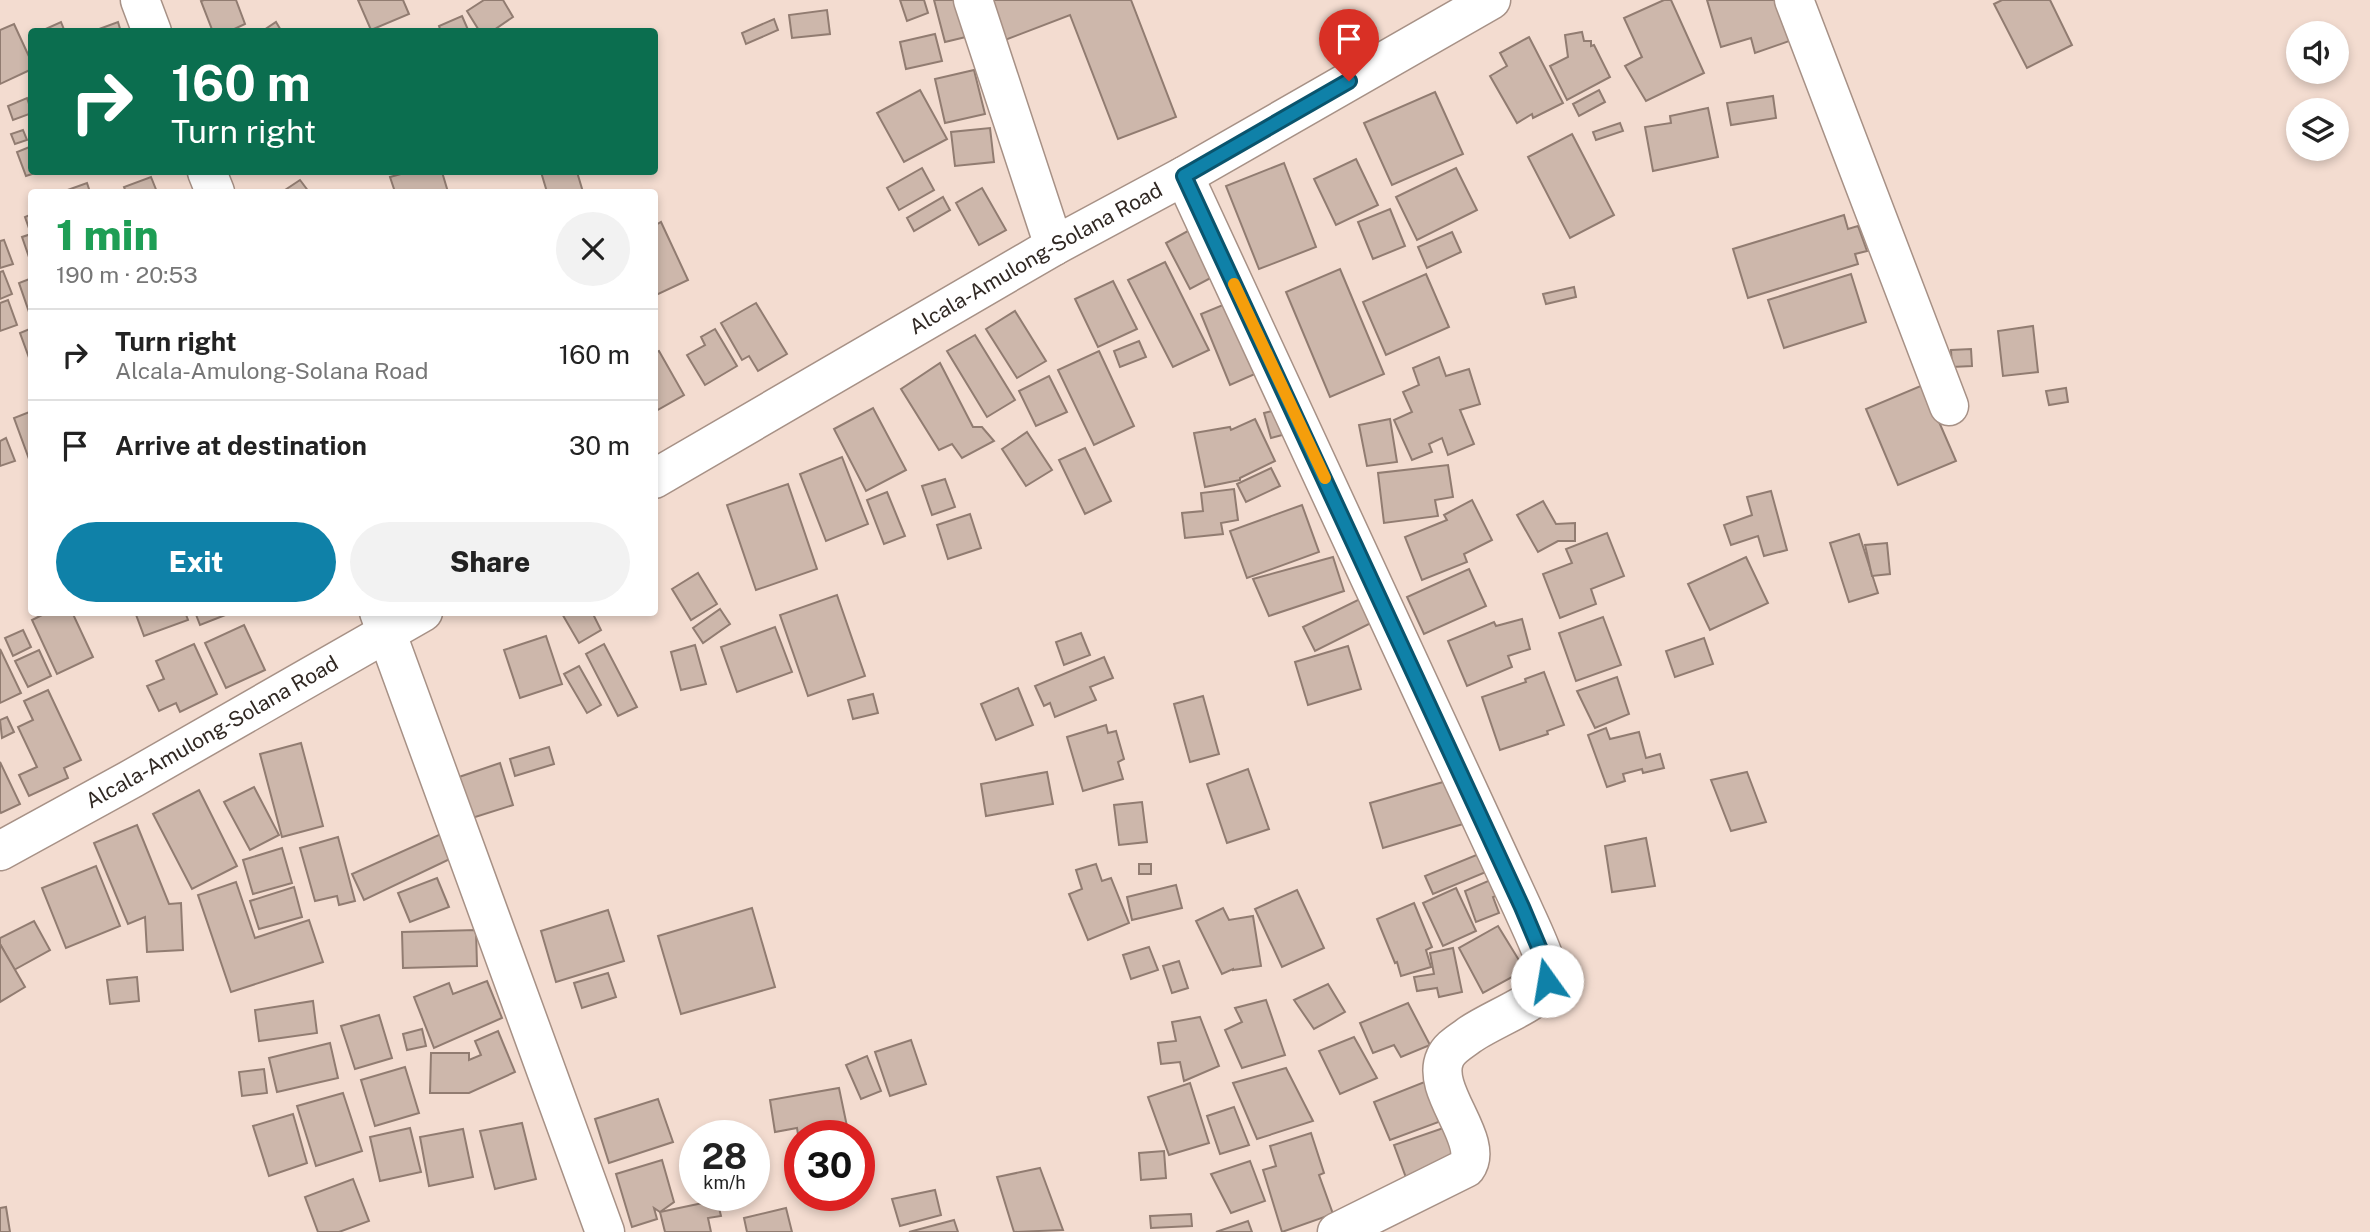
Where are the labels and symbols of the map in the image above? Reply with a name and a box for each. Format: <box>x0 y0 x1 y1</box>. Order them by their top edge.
pin <box>1319 9 1379 81</box>
street label: Alcala-Amulong-Solana Road <box>905 177 1167 339</box>
street label: Alcala-Amulong-Solana Road <box>81 650 342 814</box>
position arrow <box>1510 944 1584 1018</box>
speed limit sign: 30 <box>784 1120 875 1211</box>

